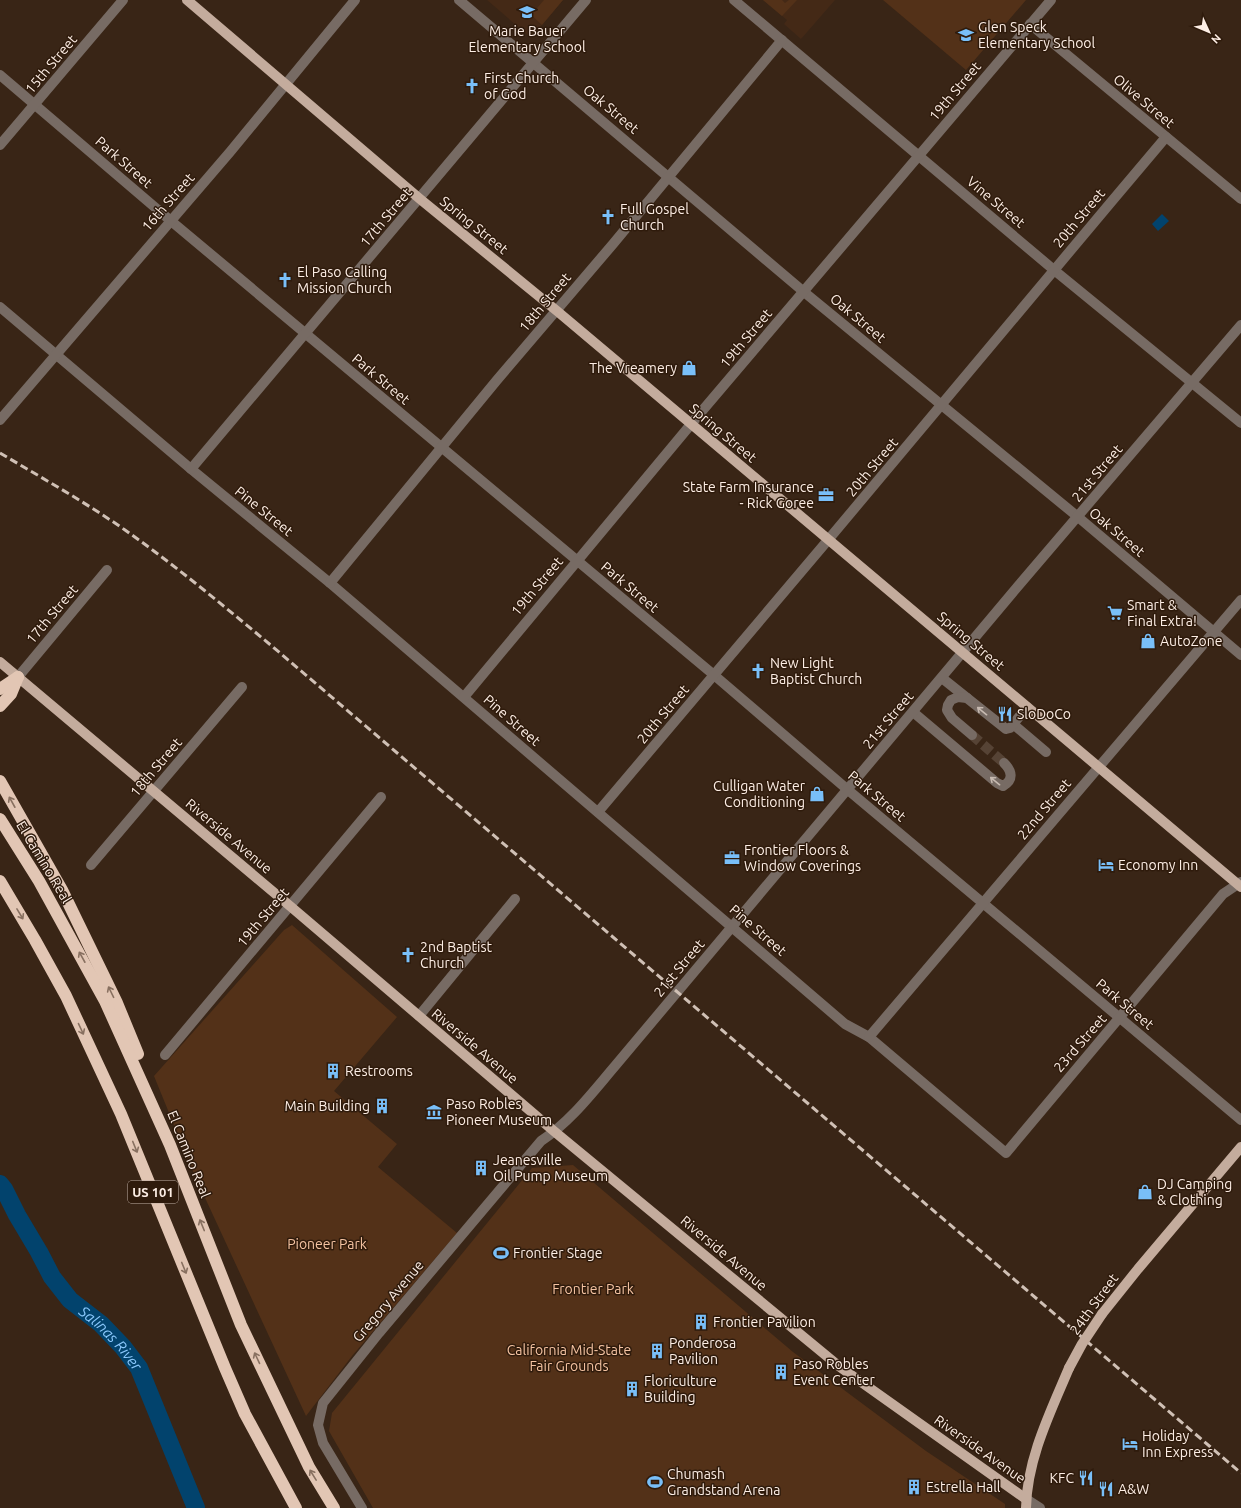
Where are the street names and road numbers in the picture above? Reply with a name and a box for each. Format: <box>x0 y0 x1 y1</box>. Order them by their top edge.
street label: 15th Street <box>22 31 80 97</box>
street label: 19th Street <box>926 58 984 124</box>
street label: Olive Street <box>1110 71 1178 131</box>
street label: Oak Street <box>580 81 642 137</box>
street label: Park Street <box>92 133 156 191</box>
street label: 16th Street <box>138 169 198 234</box>
street label: Vine Street <box>964 173 1029 231</box>
street label: 17th Street <box>357 184 415 250</box>
street label: 20th Street <box>1050 185 1108 251</box>
street label: Spring Street <box>437 193 512 258</box>
street label: 18th Street <box>516 269 574 335</box>
street label: Oak Street <box>827 290 889 346</box>
street label: 19th Street <box>717 305 775 371</box>
street label: Park Street <box>349 350 413 408</box>
street label: Spring Street <box>686 400 760 466</box>
street label: 20th Street <box>843 434 901 500</box>
street label: 21st Street <box>1068 441 1126 505</box>
street label: Pine Street <box>232 483 297 539</box>
street label: Oak Street <box>1086 504 1148 560</box>
street label: 19th Street <box>508 553 566 619</box>
street label: Park Street <box>598 558 662 616</box>
street label: 17th Street <box>23 581 81 647</box>
street label: Spring Street <box>934 608 1008 674</box>
street label: 20th Street <box>634 681 692 747</box>
street label: 21st Street <box>859 688 917 752</box>
street label: Pine Street <box>480 691 544 749</box>
street label: 18th Street <box>127 734 185 800</box>
street label: Park Street <box>845 767 909 825</box>
street label: 22nd Street <box>1014 775 1074 843</box>
street label: Riverside Avenue <box>183 795 275 877</box>
street label: El Camino Real <box>13 818 75 906</box>
street label: 19th Street <box>234 884 292 950</box>
street label: Pine Street <box>726 901 790 959</box>
street label: 21st Street <box>650 936 708 1000</box>
street label: Park Street <box>1093 975 1157 1033</box>
street label: Riverside Avenue <box>429 1005 521 1087</box>
street label: 23rd Street <box>1050 1010 1110 1075</box>
street label: El Camino Real <box>164 1108 214 1200</box>
road number: US 101 <box>128 1181 178 1203</box>
street label: Riverside Avenue <box>678 1212 770 1294</box>
street label: Gregory Avenue <box>349 1257 427 1345</box>
street label: 24th Street <box>1066 1270 1122 1338</box>
street label: Riverside Avenue <box>931 1412 1029 1486</box>

